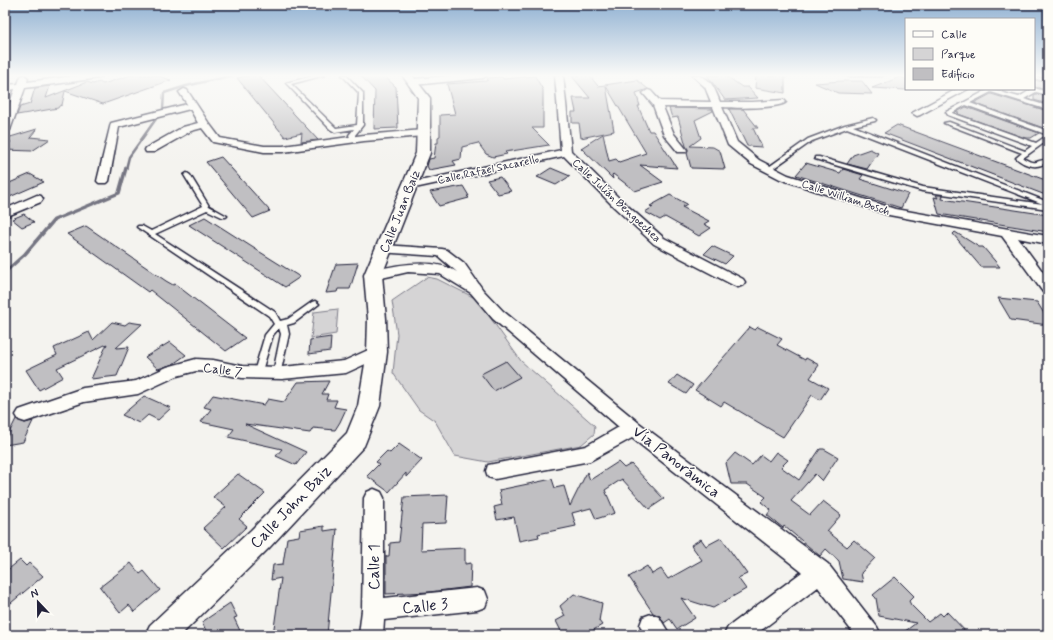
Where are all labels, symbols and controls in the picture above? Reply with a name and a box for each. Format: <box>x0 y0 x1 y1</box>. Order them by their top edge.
legend <box>905 18 1035 90</box>
text: Calle <box>941 27 967 43</box>
text: Parque <box>941 47 976 63</box>
text: Edificio <box>941 67 975 83</box>
street label: Calle Rafael Sacarello <box>436 152 540 188</box>
street label: Calle Julián Bengoechea <box>569 156 664 245</box>
street label: Calle Juan Baiz <box>376 167 425 256</box>
street label: Calle William Bosch <box>800 177 892 219</box>
street label: Calle 7 <box>202 360 243 381</box>
street label: Vía Panorámica <box>628 421 724 503</box>
street label: Calle John Baiz <box>246 460 337 554</box>
street label: Calle 1 <box>364 544 385 590</box>
north arrow <box>18 582 58 622</box>
text: N <box>29 586 41 602</box>
street label: Calle 3 <box>401 594 449 619</box>

